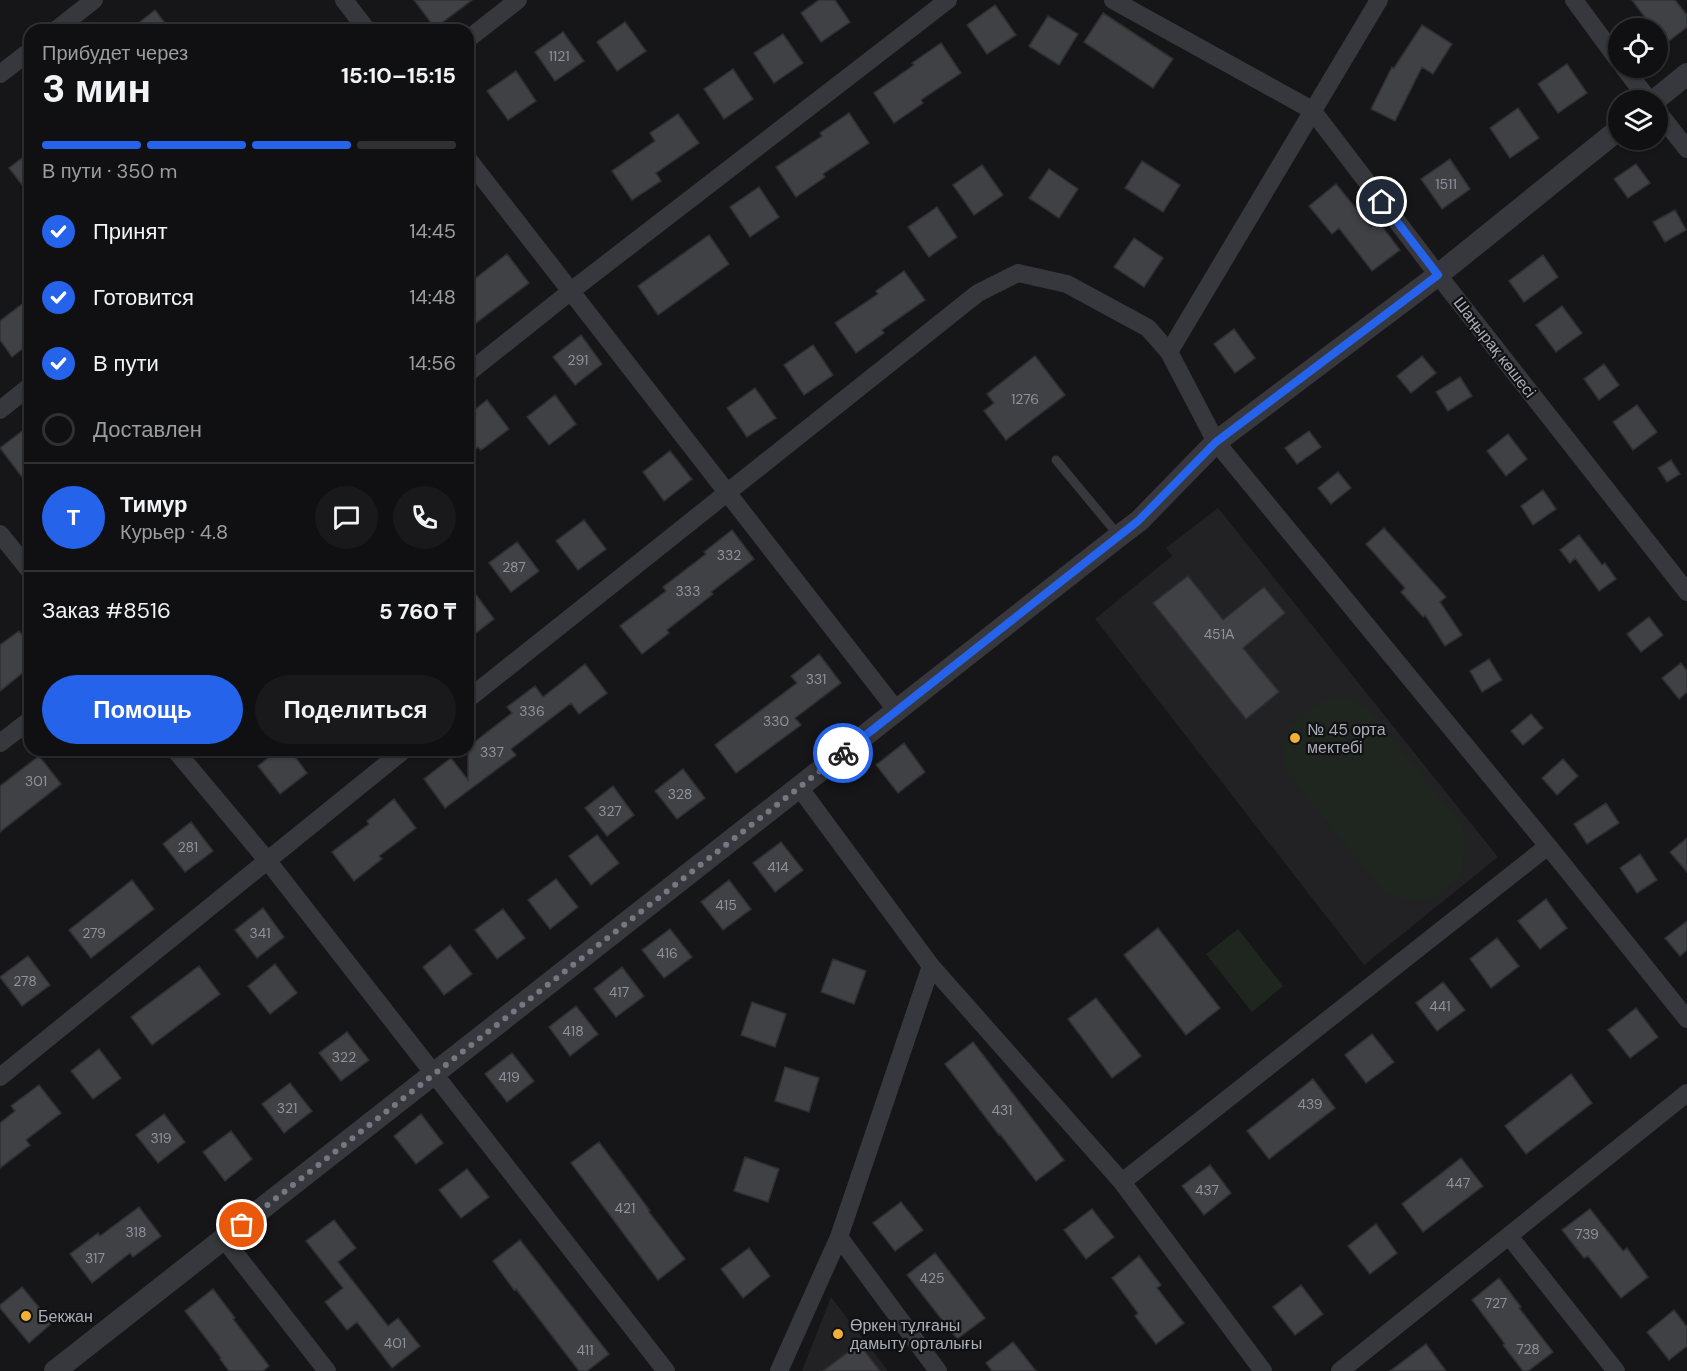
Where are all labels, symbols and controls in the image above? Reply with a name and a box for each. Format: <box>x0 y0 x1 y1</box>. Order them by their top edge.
map controls <box>1608 18 1668 150</box>
button: locate <box>1608 18 1668 78</box>
text: Прибудет через <box>42 40 188 66</box>
house number: 1121 <box>548 47 570 65</box>
text: 15:10–15:15 <box>341 61 456 90</box>
text: 3 мин <box>42 63 151 114</box>
button: layers <box>1608 90 1668 150</box>
text: В пути · 350 m <box>42 158 177 184</box>
house number: 1511 <box>1435 175 1457 193</box>
pin <box>1356 176 1407 227</box>
icon: home <box>1365 185 1398 218</box>
icon: check <box>42 215 75 248</box>
text: Принят <box>93 217 167 246</box>
text: 14:45 <box>409 218 456 244</box>
icon: check <box>42 281 75 314</box>
text: Готовится <box>93 283 194 312</box>
text: 14:48 <box>409 284 456 310</box>
street label: Шаңырақ көшесі <box>1449 293 1540 402</box>
icon: check <box>42 347 75 380</box>
text: В пути <box>93 349 159 378</box>
text: 14:56 <box>409 350 456 376</box>
house number: 291 <box>568 351 588 369</box>
house number: 1276 <box>1011 390 1039 408</box>
text: Доставлен <box>93 415 202 444</box>
button: chat <box>315 486 378 549</box>
button: phone <box>393 486 456 549</box>
text: Тимур <box>120 490 188 519</box>
text: Т <box>67 503 80 532</box>
text: Курьер · 4.8 <box>120 519 228 545</box>
house number: 332 <box>717 546 741 564</box>
house number: 287 <box>502 558 526 576</box>
house number: 333 <box>676 582 700 600</box>
text: Заказ #8516 <box>42 596 171 625</box>
text: 5 760 ₸ <box>379 597 456 626</box>
house number: 451А <box>1204 625 1235 643</box>
house number: 331 <box>806 670 826 688</box>
button: Помощь <box>42 675 243 744</box>
button: Поделиться <box>255 675 456 744</box>
house number: 336 <box>519 702 545 720</box>
house number: 330 <box>763 712 789 730</box>
place label: № 45 орта мектебі <box>1307 719 1386 758</box>
courier <box>813 723 873 783</box>
marker: № 45 орта мектебі <box>1288 731 1302 745</box>
icon: bike <box>827 737 860 770</box>
house number: 337 <box>480 743 504 761</box>
house number: 301 <box>25 772 47 790</box>
house number: 328 <box>668 785 692 803</box>
house number: 327 <box>598 802 622 820</box>
house number: 281 <box>178 838 198 856</box>
house number: 414 <box>767 858 789 876</box>
house number: 415 <box>715 896 737 914</box>
house number: 279 <box>82 924 106 942</box>
house number: 341 <box>249 924 271 942</box>
house number: 416 <box>656 944 678 962</box>
house number: 278 <box>13 972 37 990</box>
house number: 417 <box>609 983 629 1001</box>
house number: 441 <box>1429 997 1451 1015</box>
house number: 418 <box>562 1022 584 1040</box>
house number: 322 <box>332 1048 356 1066</box>
house number: 419 <box>498 1068 520 1086</box>
house number: 439 <box>1297 1095 1323 1113</box>
house number: 321 <box>277 1099 297 1117</box>
house number: 431 <box>992 1101 1012 1119</box>
house number: 319 <box>150 1129 172 1147</box>
house number: 447 <box>1446 1174 1470 1192</box>
house number: 437 <box>1195 1181 1219 1199</box>
pin <box>216 1199 267 1250</box>
house number: 421 <box>615 1199 635 1217</box>
icon: bag <box>225 1208 258 1241</box>
house number: 318 <box>126 1223 146 1241</box>
house number: 739 <box>1575 1225 1599 1243</box>
house number: 317 <box>85 1249 105 1267</box>
house number: 425 <box>919 1269 945 1287</box>
house number: 727 <box>1485 1294 1507 1312</box>
place label: Бекжан <box>38 1306 93 1327</box>
marker: Бекжан <box>19 1309 33 1323</box>
place label: Өркен тұлғаны дамыту орталығы <box>850 1315 982 1354</box>
marker: Өркен тұлғаны дамыту орталығы <box>831 1327 845 1341</box>
house number: 401 <box>384 1334 406 1352</box>
house number: 728 <box>1516 1340 1540 1358</box>
house number: 411 <box>576 1341 594 1359</box>

